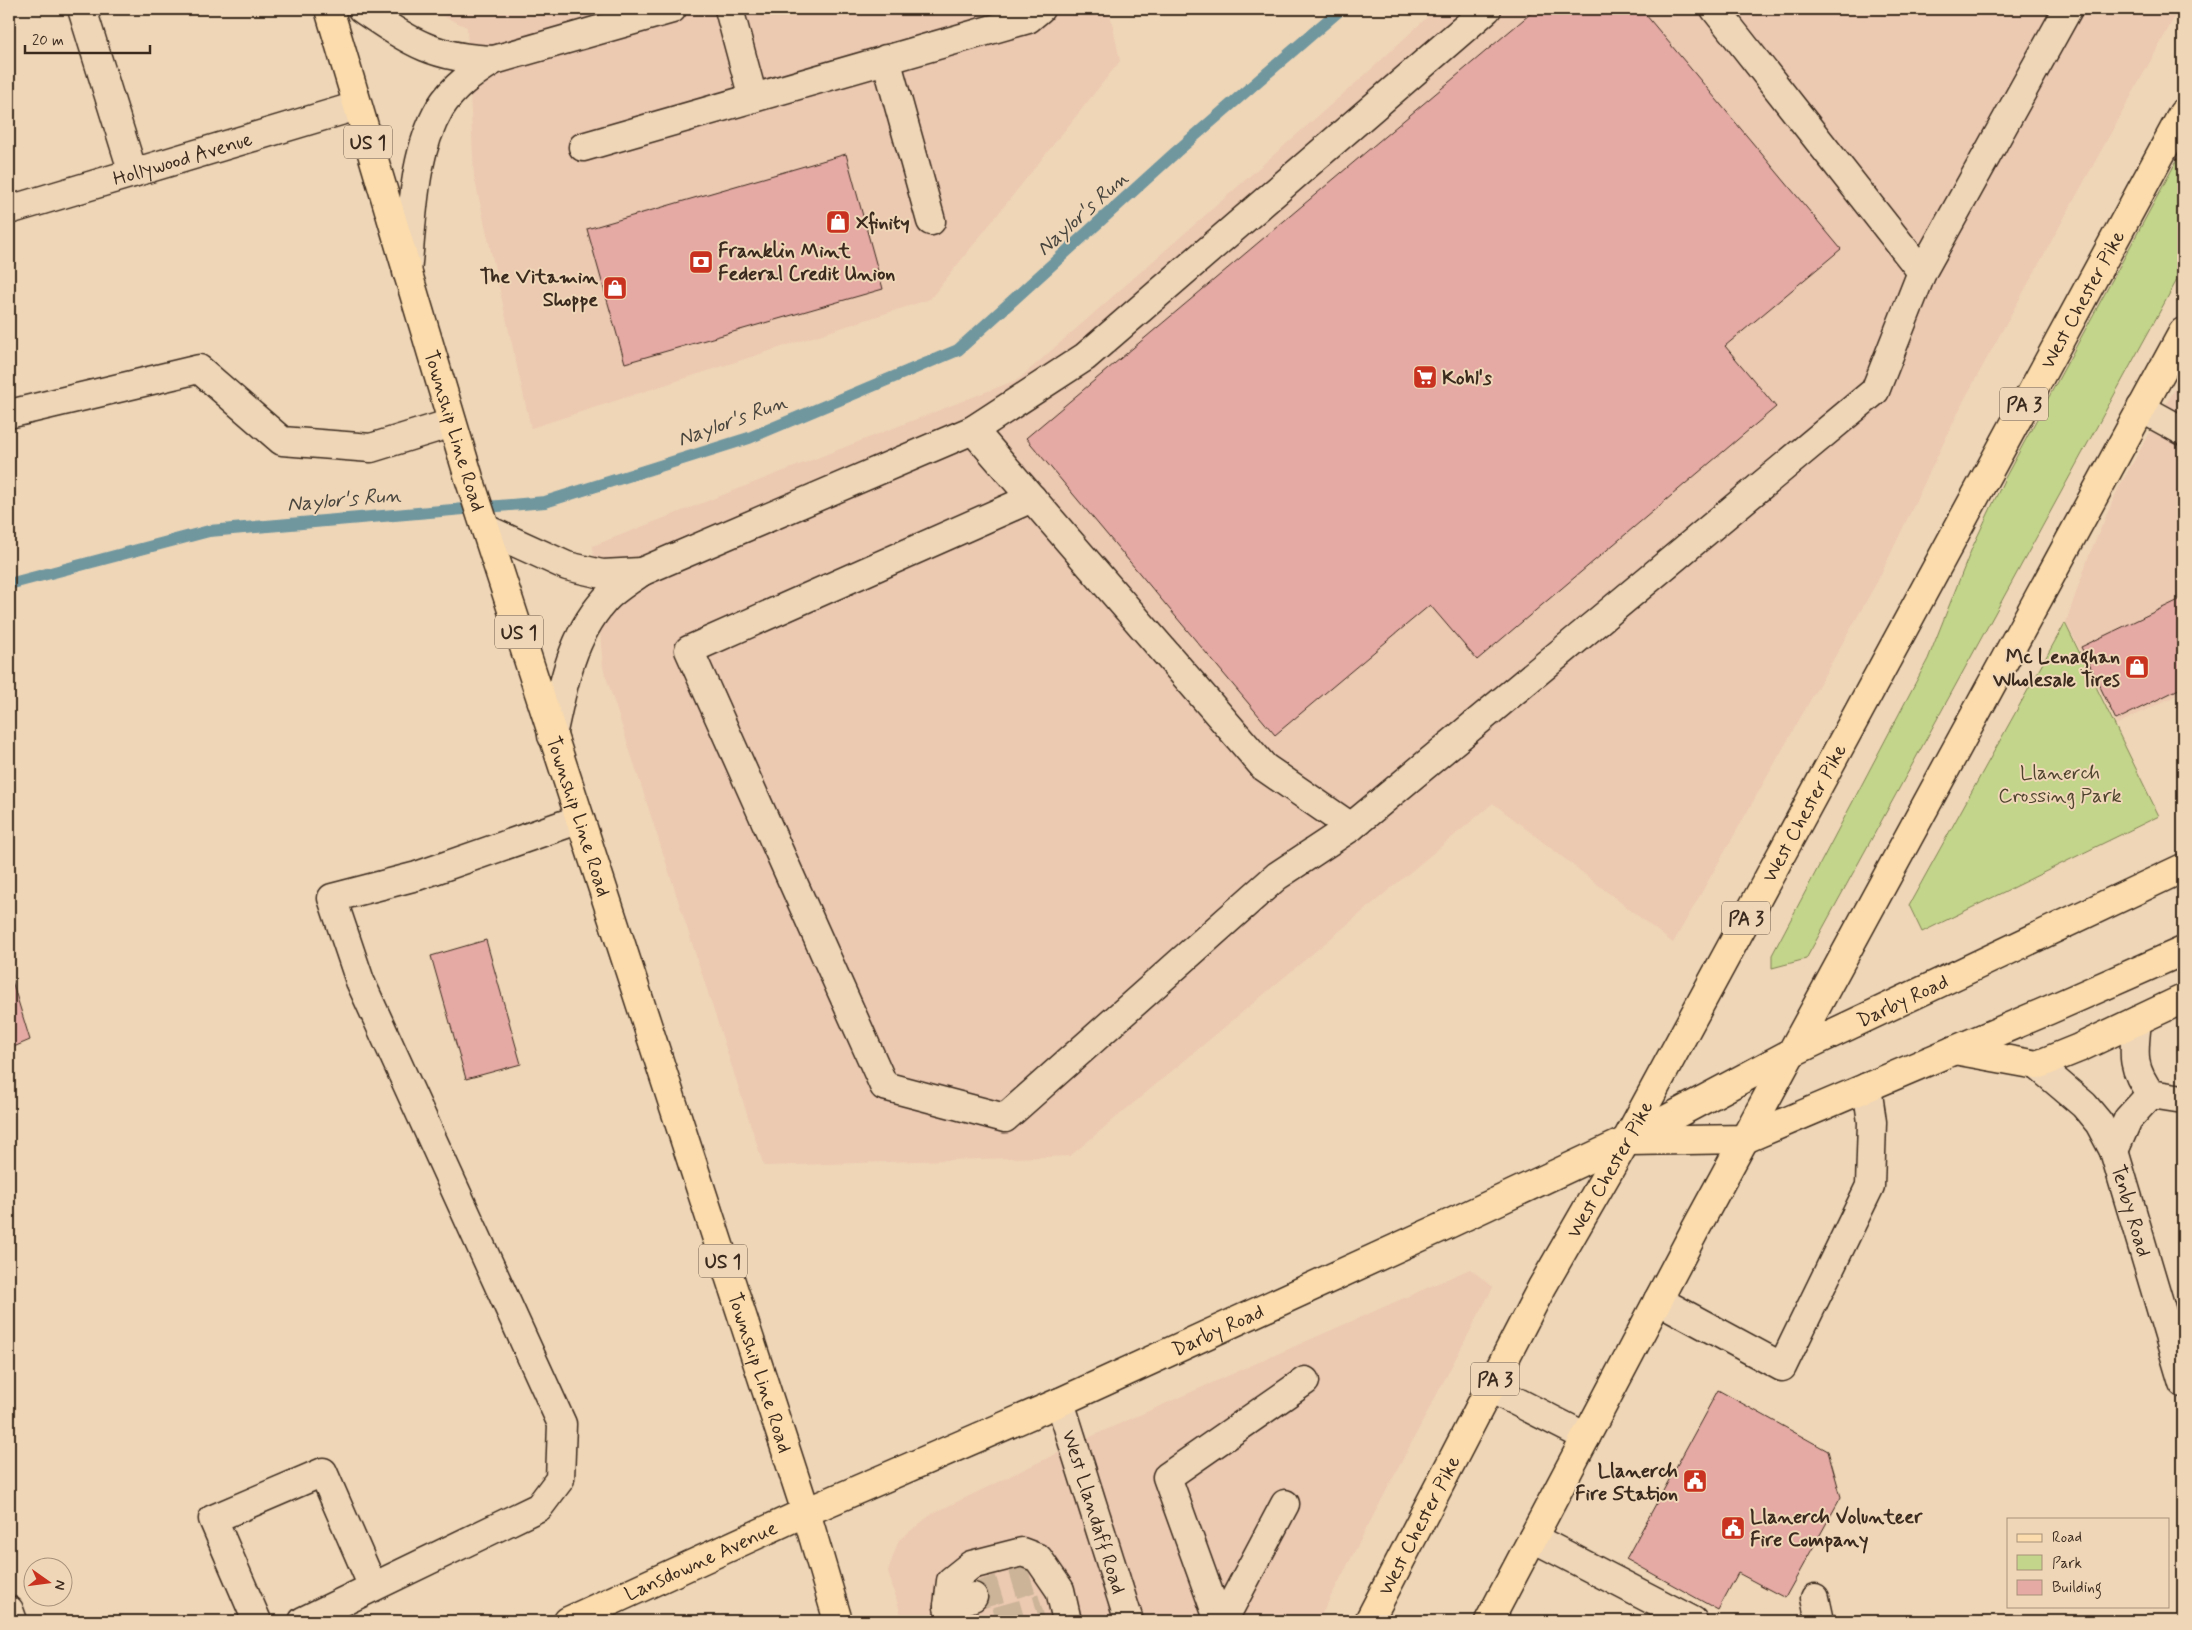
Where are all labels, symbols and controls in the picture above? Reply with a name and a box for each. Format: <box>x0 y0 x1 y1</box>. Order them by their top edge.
scale bar <box>25 22 150 54</box>
text: 20 m <box>32 31 64 51</box>
road number: US 1 <box>344 125 392 158</box>
street label: Hollywood Avenue <box>110 126 256 193</box>
water label: Naylor's Run <box>1031 165 1135 263</box>
shop icon: Xfinity <box>825 209 851 235</box>
place label: Xfinity <box>856 210 910 237</box>
street label: West Chester Pike <box>2035 226 2132 374</box>
place label: Franklin Mint Federal Credit Union <box>718 238 895 288</box>
bank icon: Franklin Mint Federal Credit Union <box>688 249 714 275</box>
place label: The Vitamin Shoppe <box>480 264 598 314</box>
shop icon: The Vitamin Shoppe <box>602 275 628 301</box>
street label: Township Line Road <box>417 347 491 515</box>
supermarket icon: Kohl's <box>1412 364 1438 390</box>
place label: Kohl's <box>1442 365 1492 392</box>
water label: Naylor's Run <box>674 388 792 454</box>
road number: PA 3 <box>2000 388 2048 420</box>
water label: Naylor's Run <box>286 481 403 519</box>
road number: US 1 <box>495 616 543 649</box>
place label: Mc Lenaghan Wholesale Tires <box>1992 644 2120 694</box>
shop icon: Mc Lenaghan Wholesale Tires <box>2124 654 2150 680</box>
street label: Township Line Road <box>539 733 617 900</box>
street label: West Chester Pike <box>1757 739 1854 888</box>
park label: Llanerch Crossing Park <box>1998 760 2122 810</box>
road number: PA 3 <box>1722 901 1770 934</box>
street label: Darby Road <box>1853 969 1953 1035</box>
street label: West Chester Pike <box>1561 1096 1660 1243</box>
street label: Tenby Road <box>2104 1162 2157 1260</box>
road number: US 1 <box>699 1244 747 1278</box>
street label: Township Line Road <box>720 1289 798 1456</box>
street label: Darby Road <box>1168 1299 1268 1364</box>
road number: PA 3 <box>1471 1362 1519 1396</box>
street label: West Llandaff Road <box>1055 1427 1132 1598</box>
street label: West Chester Pike <box>1373 1451 1467 1600</box>
place label: Llanerch Fire Station <box>1575 1458 1678 1508</box>
public building icon: Llanerch Fire Station <box>1682 1468 1708 1494</box>
place label: Llanerch Volunteer Fire Company <box>1750 1504 1923 1554</box>
street label: Lansdowne Avenue <box>621 1515 782 1608</box>
public building icon: Llanerch Volunteer Fire Company <box>1720 1515 1746 1541</box>
legend <box>2007 1518 2170 1608</box>
text: Road <box>2052 1528 2082 1548</box>
text: Park <box>2052 1554 2082 1574</box>
north arrow <box>22 1558 72 1608</box>
text: N <box>50 1578 70 1592</box>
text: Building <box>2052 1578 2102 1599</box>

